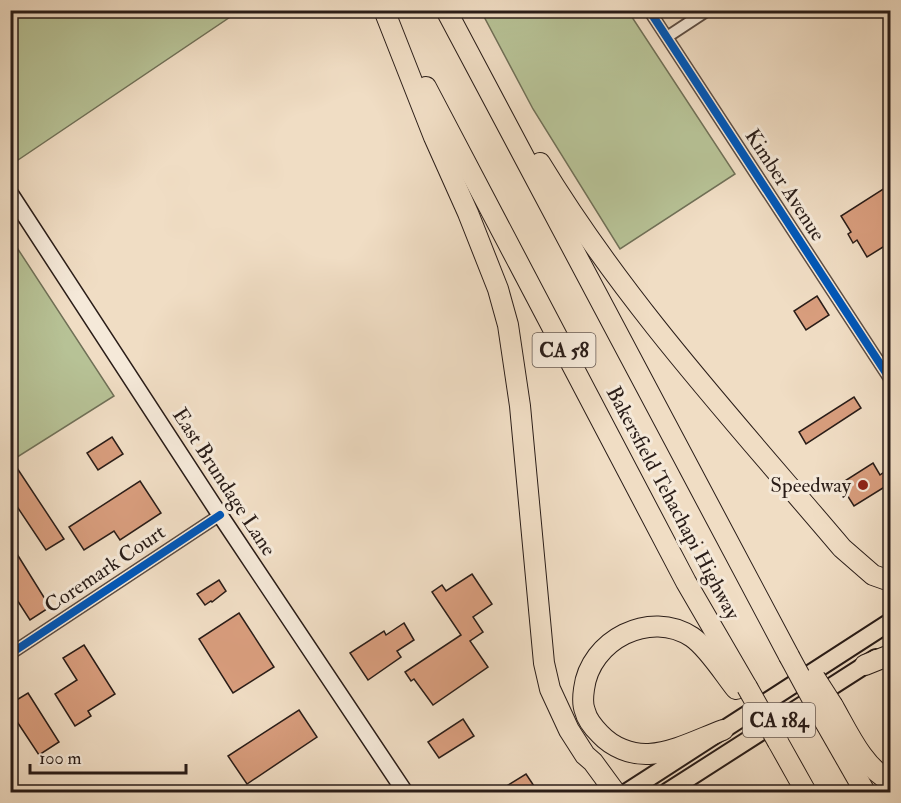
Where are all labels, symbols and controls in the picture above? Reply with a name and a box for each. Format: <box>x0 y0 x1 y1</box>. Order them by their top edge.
street label: Kimber Avenue <box>739 124 831 246</box>
road number: CA 58 <box>532 333 596 367</box>
street label: Bakersfield Tehachapi Highway <box>600 382 746 625</box>
street label: East Brundage Lane <box>166 403 282 561</box>
place label: Speedway <box>770 472 852 499</box>
marker: Speedway <box>856 478 870 492</box>
street label: Coremark Court <box>39 519 171 619</box>
road number: CA 184 <box>743 703 815 737</box>
scale bar <box>30 737 186 775</box>
text: 100 m <box>39 747 82 770</box>

